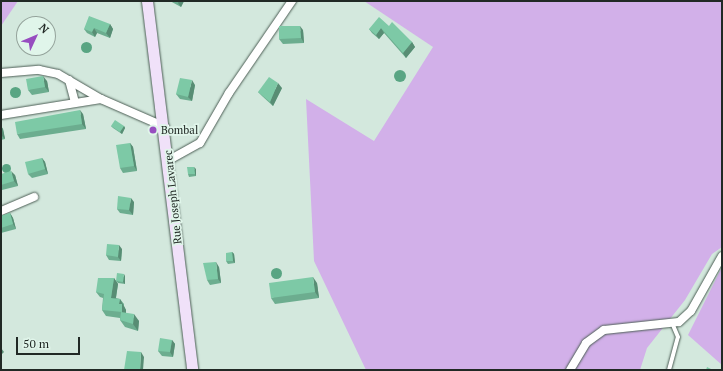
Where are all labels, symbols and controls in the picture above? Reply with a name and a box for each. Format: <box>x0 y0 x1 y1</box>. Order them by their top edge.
north arrow <box>16 16 56 56</box>
text: N <box>36 20 52 36</box>
place label: Bombal <box>161 123 198 137</box>
marker: Bombal <box>148 125 158 135</box>
street label: Rue Joseph Lavarec <box>161 149 185 245</box>
scale bar <box>18 329 82 355</box>
text: 50 m <box>23 336 49 351</box>

